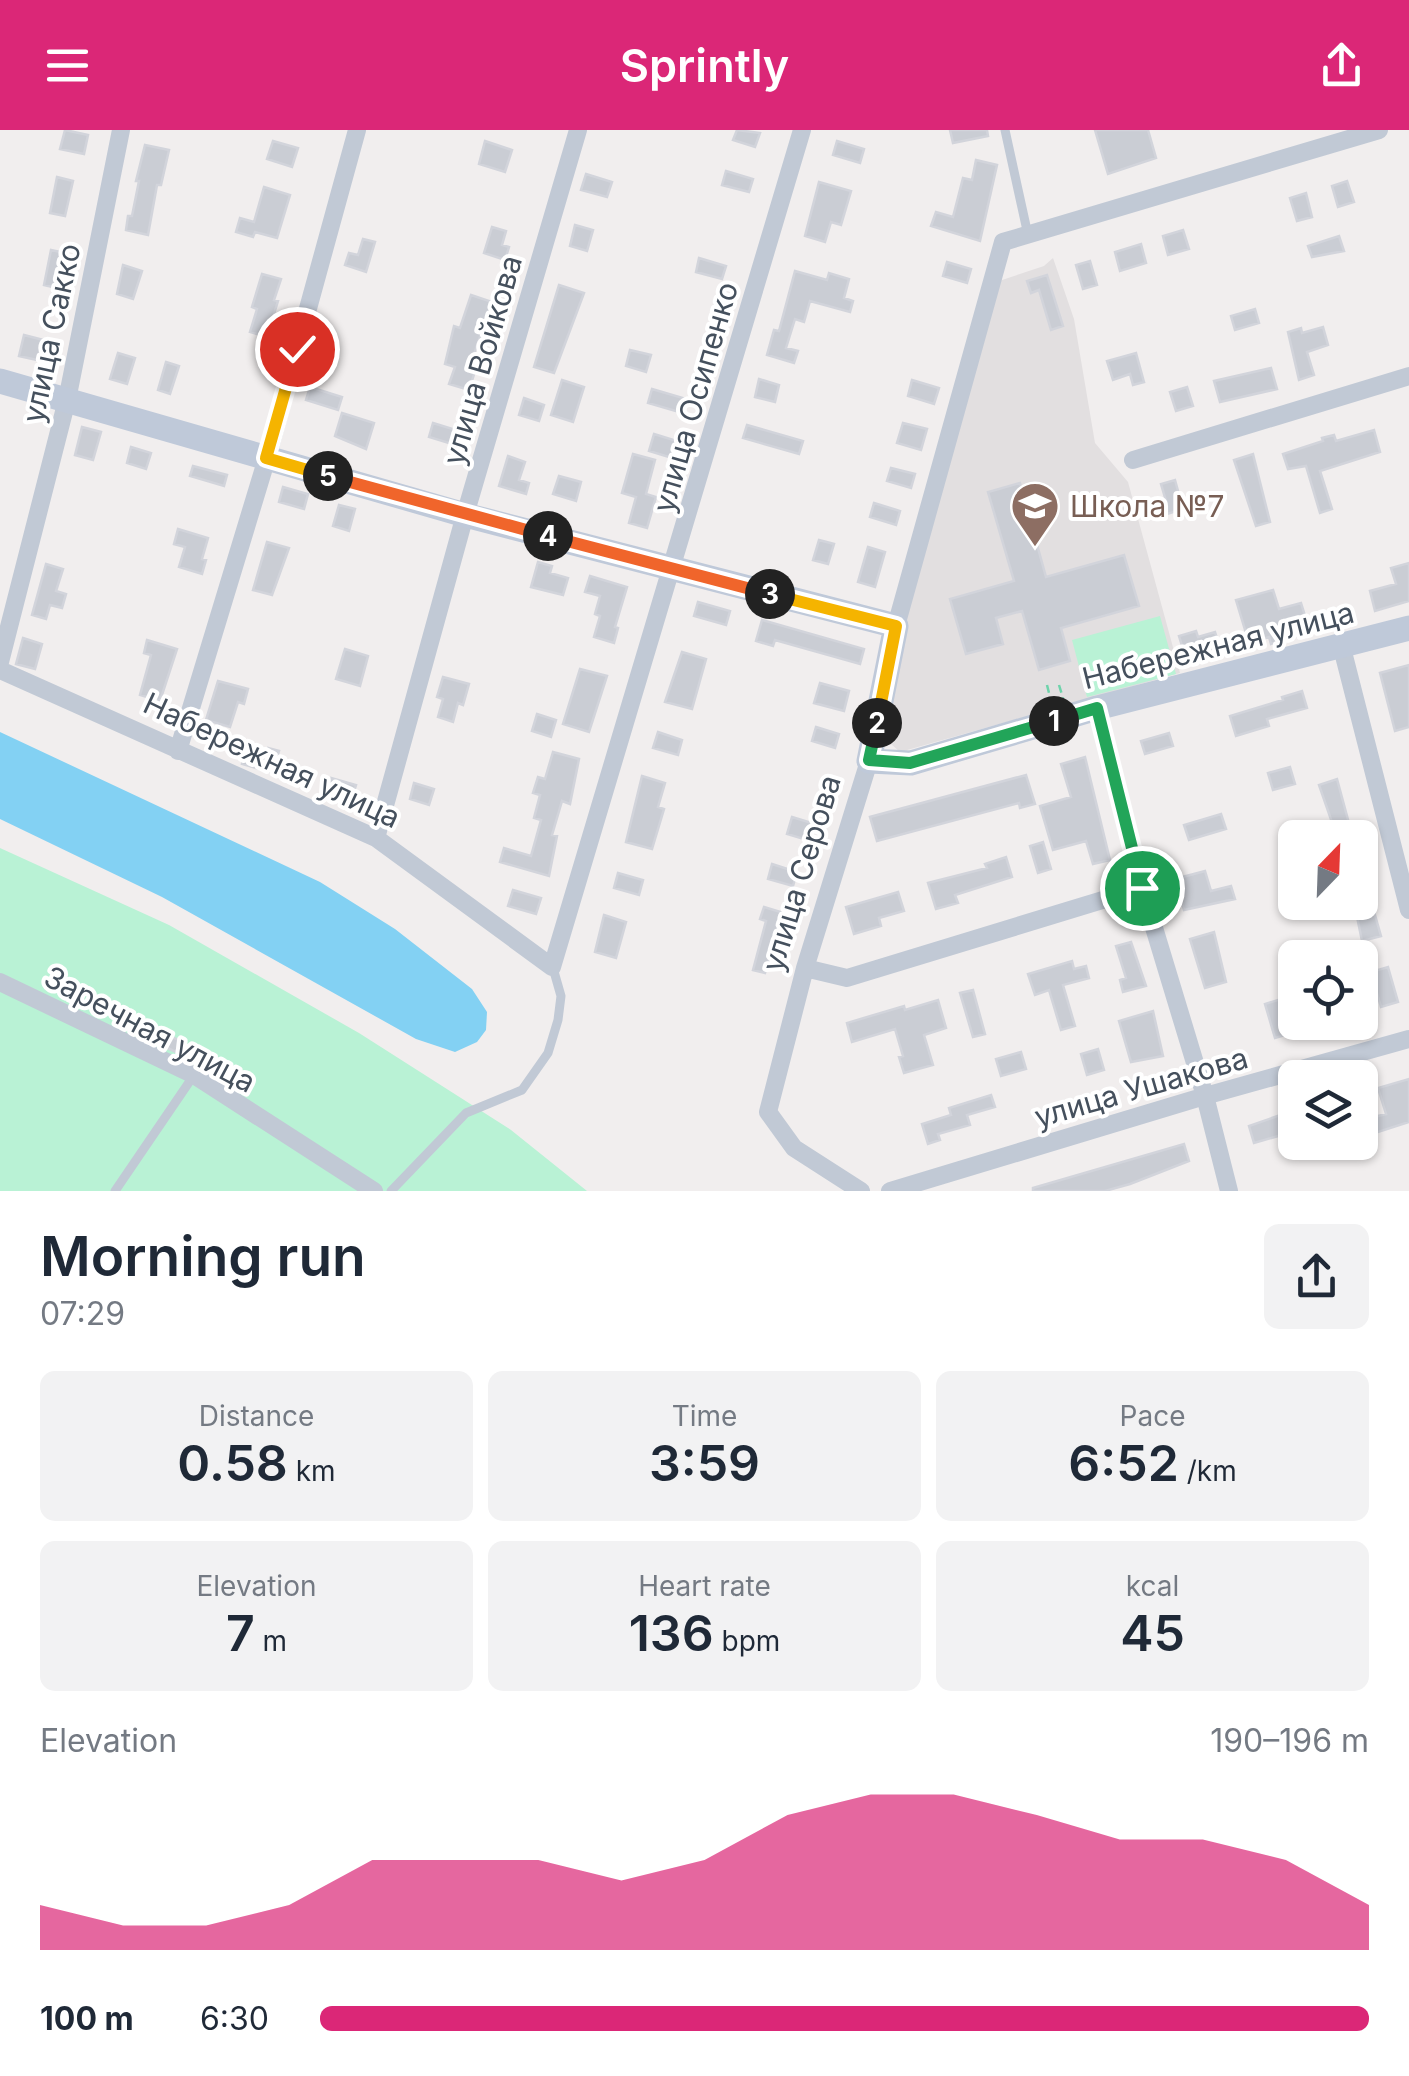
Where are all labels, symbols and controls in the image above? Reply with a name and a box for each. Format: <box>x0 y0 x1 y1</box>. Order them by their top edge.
icon: menu <box>40 38 95 93</box>
text: Sprintly <box>620 38 789 93</box>
icon: share <box>1314 38 1369 93</box>
street label: улица Сакко <box>14 240 88 426</box>
street label: улица Войкова <box>435 251 529 469</box>
street label: улица Осипенко <box>645 278 745 516</box>
pin <box>255 307 340 392</box>
icon: check <box>270 322 325 377</box>
pin: 5 <box>303 451 353 501</box>
text: 5 <box>319 459 337 493</box>
school or university icon: Школа №7 <box>1009 480 1061 548</box>
place label: Школа №7 <box>1070 488 1225 524</box>
pin: 4 <box>523 511 573 561</box>
text: 4 <box>539 519 557 553</box>
pin: 3 <box>745 569 795 619</box>
text: 3 <box>761 577 779 611</box>
street label: Набережная улица <box>1078 594 1358 696</box>
street label: Набережная улица <box>138 685 406 835</box>
pin: 1 <box>1029 696 1079 746</box>
pin: 2 <box>852 698 902 748</box>
text: 1 <box>1048 704 1060 738</box>
text: 2 <box>868 706 886 740</box>
street label: улица Серова <box>754 771 848 975</box>
north arrow <box>1278 820 1378 920</box>
map controls <box>1278 820 1378 1160</box>
pin <box>1100 846 1185 931</box>
icon: arrive <box>1115 861 1170 916</box>
button: locate <box>1278 940 1378 1040</box>
street label: Заречная улица <box>38 958 262 1100</box>
street label: улица Ушакова <box>1030 1039 1252 1135</box>
button: layers <box>1278 1060 1378 1160</box>
text: Morning run <box>40 1223 366 1289</box>
button: share <box>1264 1224 1369 1329</box>
text: 07:29 <box>40 1294 125 1333</box>
text: Distance <box>199 1399 314 1433</box>
text: Time <box>672 1399 737 1433</box>
text: Pace <box>1120 1399 1185 1433</box>
text: 0.58 <box>177 1433 288 1493</box>
text: 3:59 <box>649 1433 760 1493</box>
text: 6:52 <box>1068 1433 1179 1493</box>
text: km <box>288 1454 336 1488</box>
text: /km <box>1179 1454 1237 1488</box>
text: Elevation <box>197 1569 316 1603</box>
text: Heart rate <box>638 1569 771 1603</box>
text: kcal <box>1126 1569 1179 1603</box>
text: 7 <box>226 1603 255 1663</box>
text: 136 <box>629 1603 714 1663</box>
text: 45 <box>1120 1603 1185 1663</box>
text: m <box>255 1624 287 1658</box>
text: bpm <box>714 1624 780 1658</box>
text: Elevation <box>40 1721 177 1760</box>
text: 190–196 m <box>1210 1721 1369 1760</box>
text: 100 m <box>40 1999 134 2038</box>
text: 6:30 <box>200 1999 269 2038</box>

